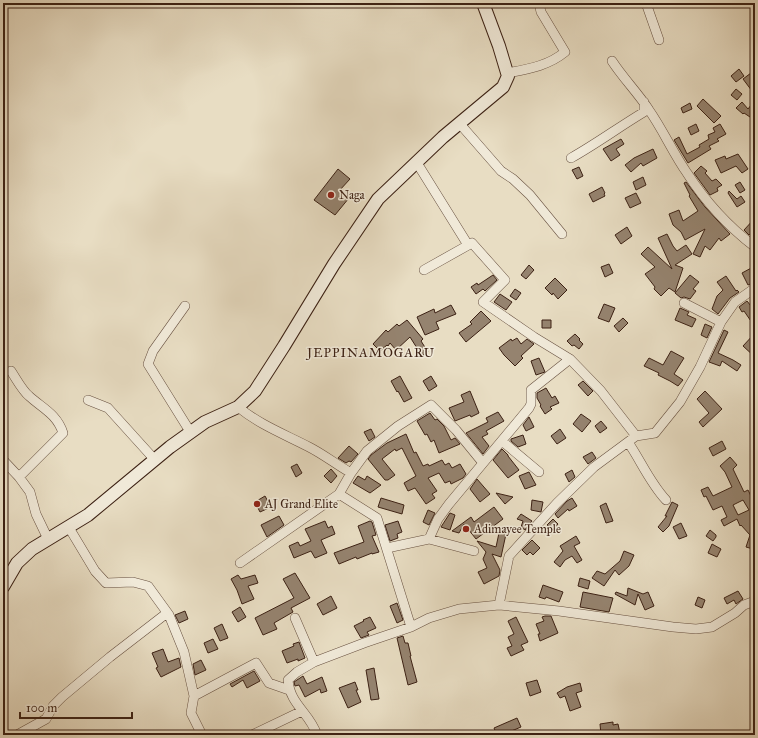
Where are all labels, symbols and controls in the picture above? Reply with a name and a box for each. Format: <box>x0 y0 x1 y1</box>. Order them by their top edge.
place label: Naga <box>339 188 366 203</box>
marker: Naga <box>326 190 336 200</box>
district label: JEPPINAMOGARU <box>305 345 435 361</box>
place label: AJ Grand Elite <box>264 497 338 512</box>
marker: AJ Grand Elite <box>252 499 262 509</box>
place label: Adimayee Temple <box>473 522 561 536</box>
marker: Adimayee Temple <box>461 524 471 534</box>
scale bar <box>20 694 132 720</box>
text: 100 m <box>26 701 57 715</box>

